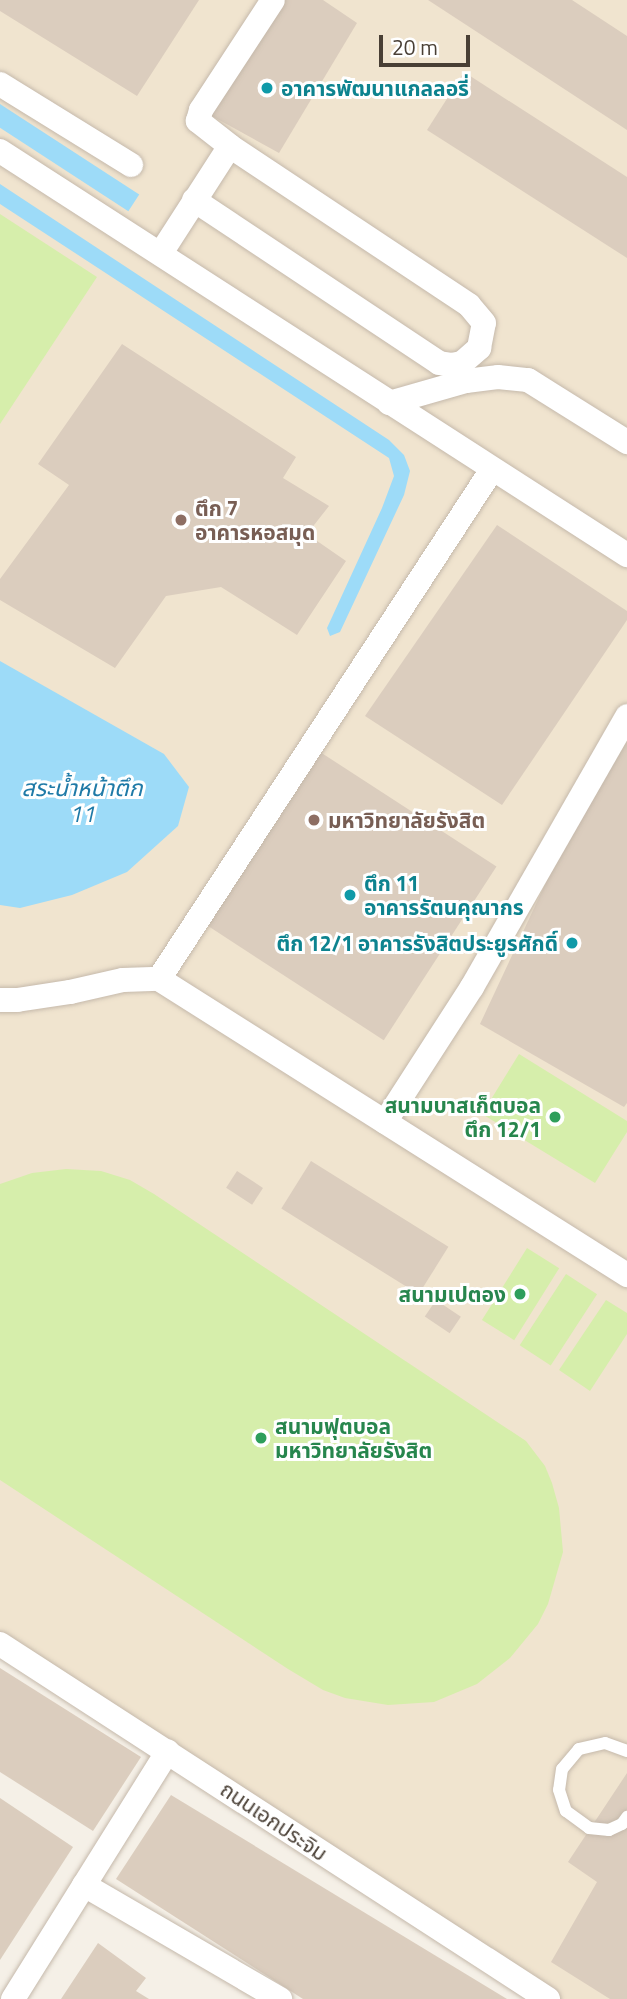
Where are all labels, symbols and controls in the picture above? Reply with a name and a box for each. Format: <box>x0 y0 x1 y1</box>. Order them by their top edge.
scale bar <box>382 21 473 65</box>
text: 20 m <box>392 31 438 63</box>
place label: อาคารพัฒนาแกลลอรี่ <box>281 75 469 101</box>
marker: อาคารพัฒนาแกลลอรี่ <box>259 80 275 96</box>
place label: ตึก 7 อาคารหอสมุด <box>195 495 315 545</box>
marker: ตึก 7 อาคารหอสมุด <box>173 512 189 528</box>
water label: สระน้ำหน้าตึก 11 <box>22 774 142 828</box>
place label: มหาวิทยาลัยรังสิต <box>328 807 485 833</box>
marker: มหาวิทยาลัยรังสิต <box>306 812 322 828</box>
place label: ตึก 11 อาคารรัตนคุณากร <box>364 870 524 920</box>
marker: ตึก 11 อาคารรัตนคุณากร <box>342 887 358 903</box>
place label: ตึก 12/1 อาคารรังสิตประยูรศักดิ์ <box>277 930 558 956</box>
marker: ตึก 12/1 อาคารรังสิตประยูรศักดิ์ <box>564 935 580 951</box>
place label: สนามบาสเก็ตบอล ตึก 12/1 <box>385 1092 541 1142</box>
marker: สนามบาสเก็ตบอล ตึก 12/1 <box>547 1109 563 1125</box>
place label: สนามเปตอง <box>399 1281 506 1307</box>
marker: สนามเปตอง <box>512 1286 528 1302</box>
place label: สนามฟุตบอล มหาวิทยาลัยรังสิต <box>275 1413 432 1463</box>
marker: สนามฟุตบอล มหาวิทยาลัยรังสิต <box>253 1430 269 1446</box>
street label: ถนนเอกประจิม <box>216 1776 332 1866</box>

